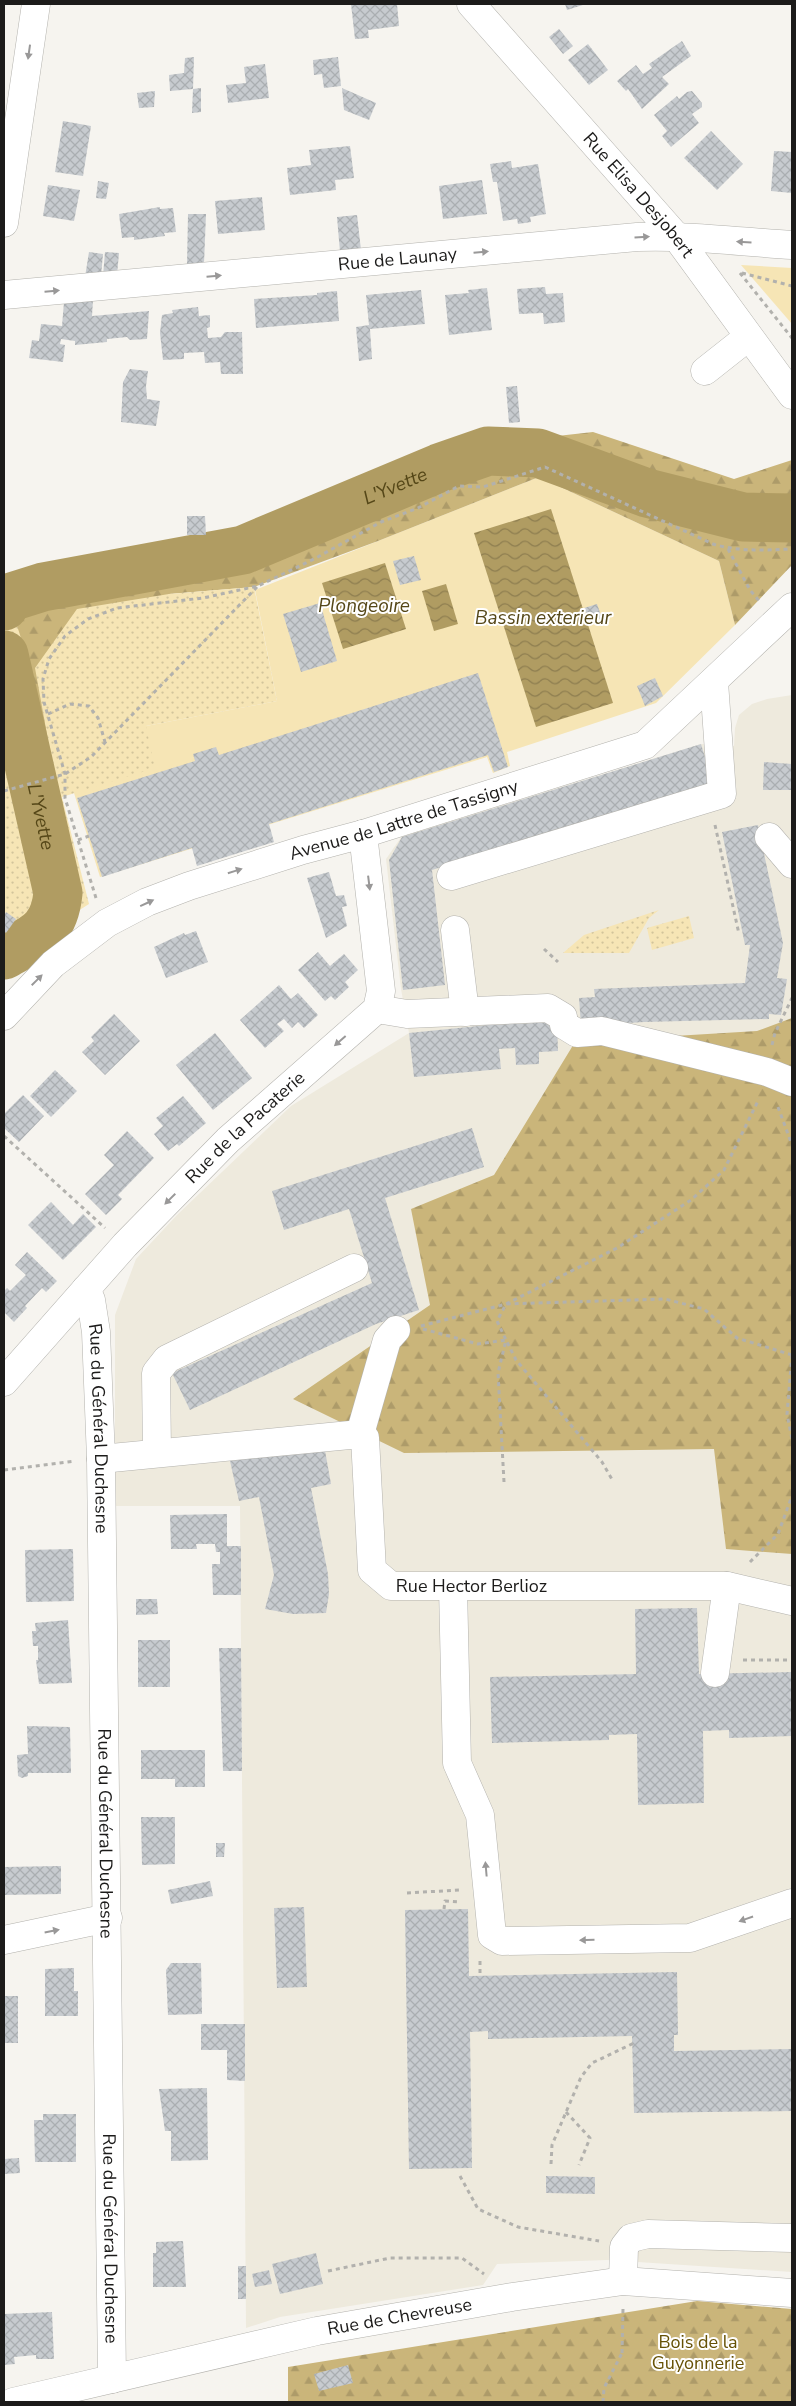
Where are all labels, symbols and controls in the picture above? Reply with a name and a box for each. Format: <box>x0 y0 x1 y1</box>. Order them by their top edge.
one-way arrow <box>25 44 33 60</box>
street label: Rue Elisa Desjobert <box>578 127 700 263</box>
one-way arrow <box>635 233 651 241</box>
one-way arrow <box>735 237 751 245</box>
street label: Rue de Launay <box>337 241 459 276</box>
one-way arrow <box>473 248 489 256</box>
one-way arrow <box>206 272 222 280</box>
one-way arrow <box>45 287 61 295</box>
water label: L'Yvette <box>359 461 431 511</box>
water label: Plongeoire <box>318 593 410 619</box>
water label: Bassin exterieur <box>475 605 613 631</box>
street label: Avenue de Lattre de Tassigny <box>286 774 522 866</box>
water label: L'Yvette <box>21 781 61 853</box>
one-way arrow <box>228 867 243 875</box>
one-way arrow <box>365 875 373 891</box>
one-way arrow <box>140 898 154 906</box>
one-way arrow <box>31 975 43 987</box>
one-way arrow <box>334 1036 347 1047</box>
street label: Rue de la Pacaterie <box>180 1066 310 1189</box>
one-way arrow <box>164 1193 176 1205</box>
street label: Rue du Général Duchesne <box>83 1322 114 1534</box>
street label: Rue Hector Berlioz <box>396 1574 547 1598</box>
street label: Rue du Général Duchesne <box>92 1728 119 1939</box>
one-way arrow <box>481 1861 489 1877</box>
one-way arrow <box>738 1915 753 1923</box>
one-way arrow <box>44 1926 60 1934</box>
one-way arrow <box>578 1936 594 1944</box>
street label: Rue du Général Duchesne <box>97 2133 124 2344</box>
street label: Rue de Chevreuse <box>325 2292 474 2341</box>
park label: Bois de la Guyonnerie <box>652 2330 744 2375</box>

